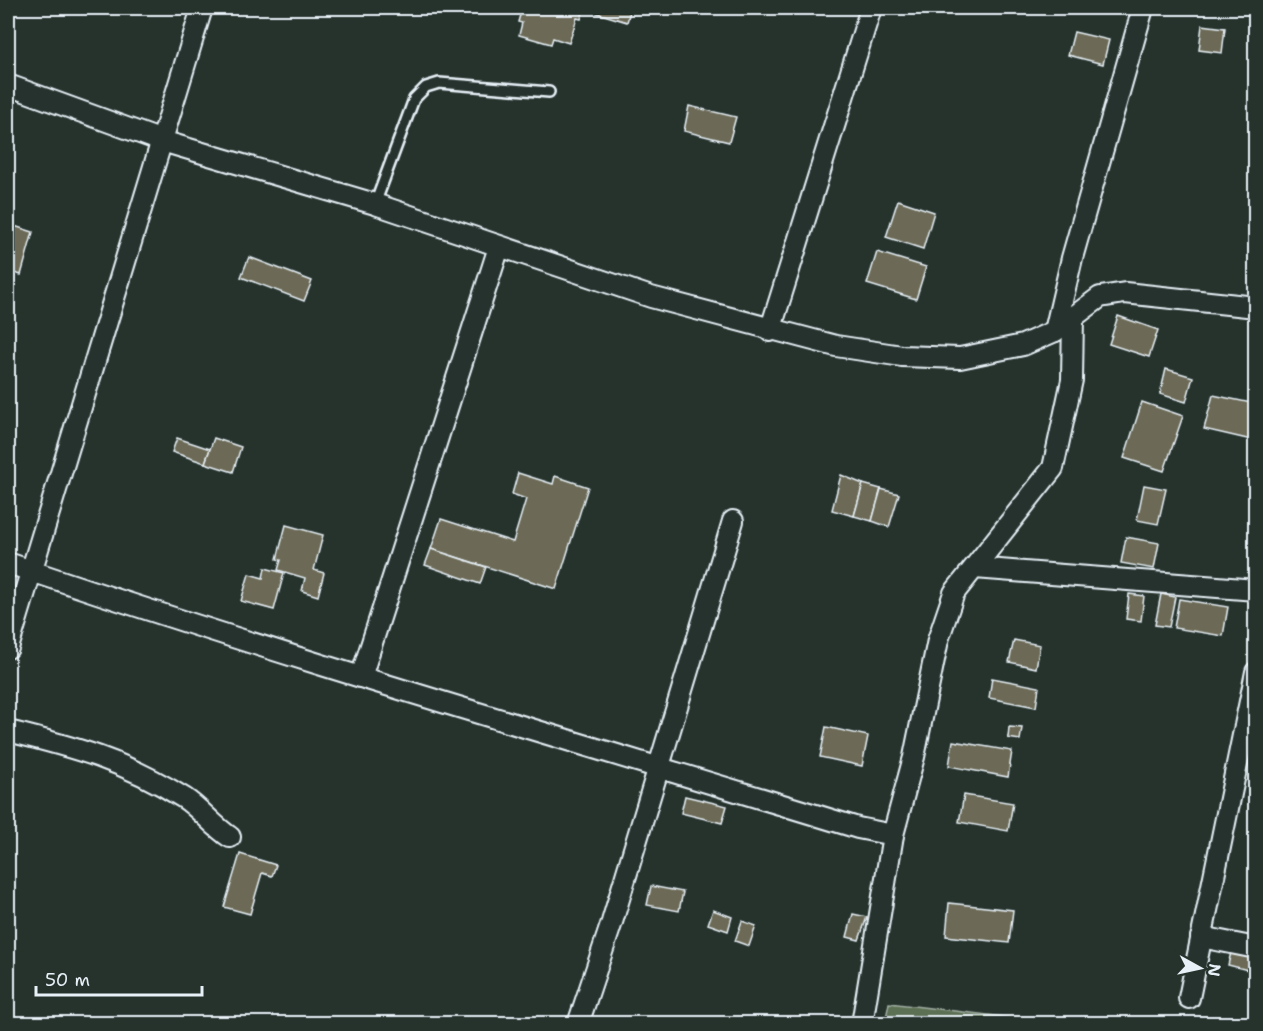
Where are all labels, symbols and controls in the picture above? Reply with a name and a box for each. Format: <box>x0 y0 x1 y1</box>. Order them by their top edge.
north arrow <box>1170 938 1230 998</box>
scale bar <box>36 959 202 997</box>
text: N <box>1203 962 1226 978</box>
text: 50 m <box>45 968 90 992</box>

